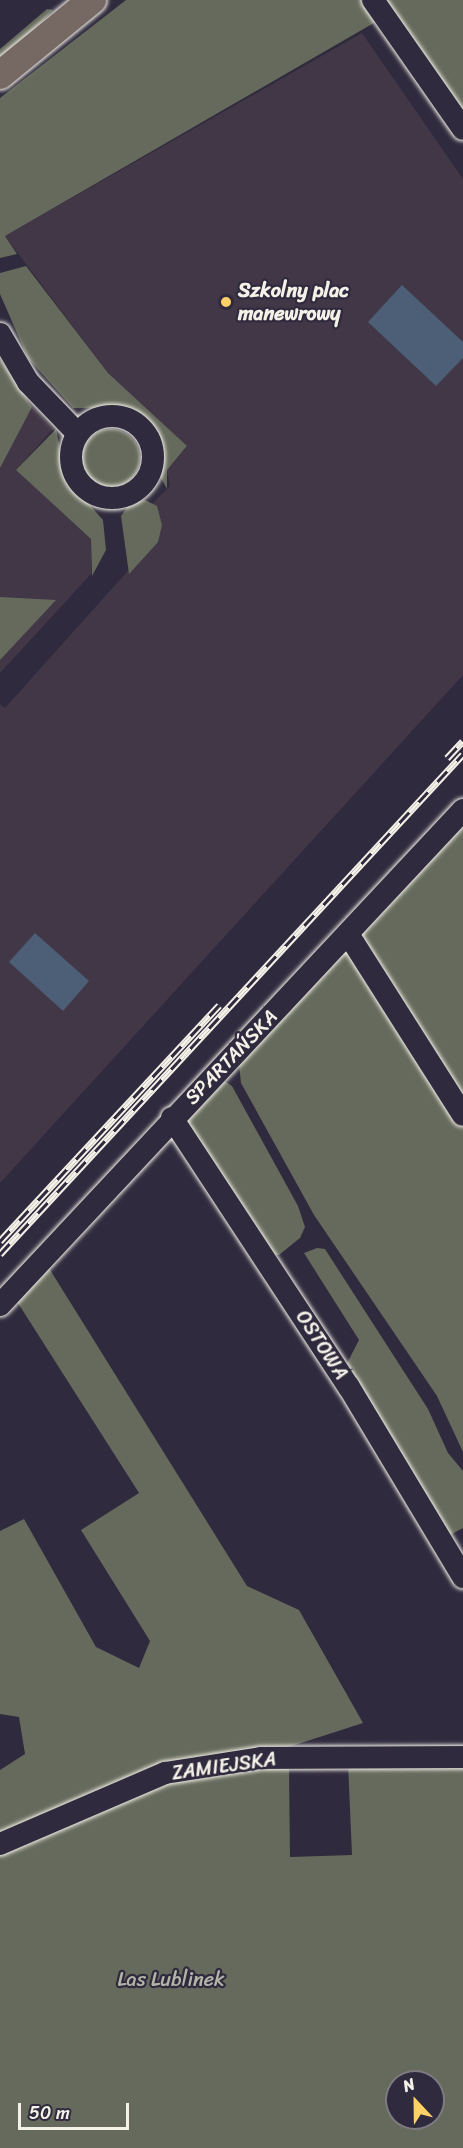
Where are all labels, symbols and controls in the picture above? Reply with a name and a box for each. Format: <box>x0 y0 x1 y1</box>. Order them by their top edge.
place label: Szkolny plac manewrowy <box>238 278 349 325</box>
marker: Szkolny plac manewrowy <box>219 295 233 309</box>
street label: SPARTAŃSKA <box>180 1005 282 1109</box>
street label: OSTOWA <box>291 1306 353 1384</box>
street label: ZAMIEJSKA <box>170 1747 278 1785</box>
park label: Las Lublinek <box>118 1967 224 1991</box>
text: N <box>398 2069 419 2100</box>
north arrow <box>385 2070 445 2130</box>
scale bar <box>21 2091 132 2129</box>
text: 50 m <box>29 2097 70 2129</box>

